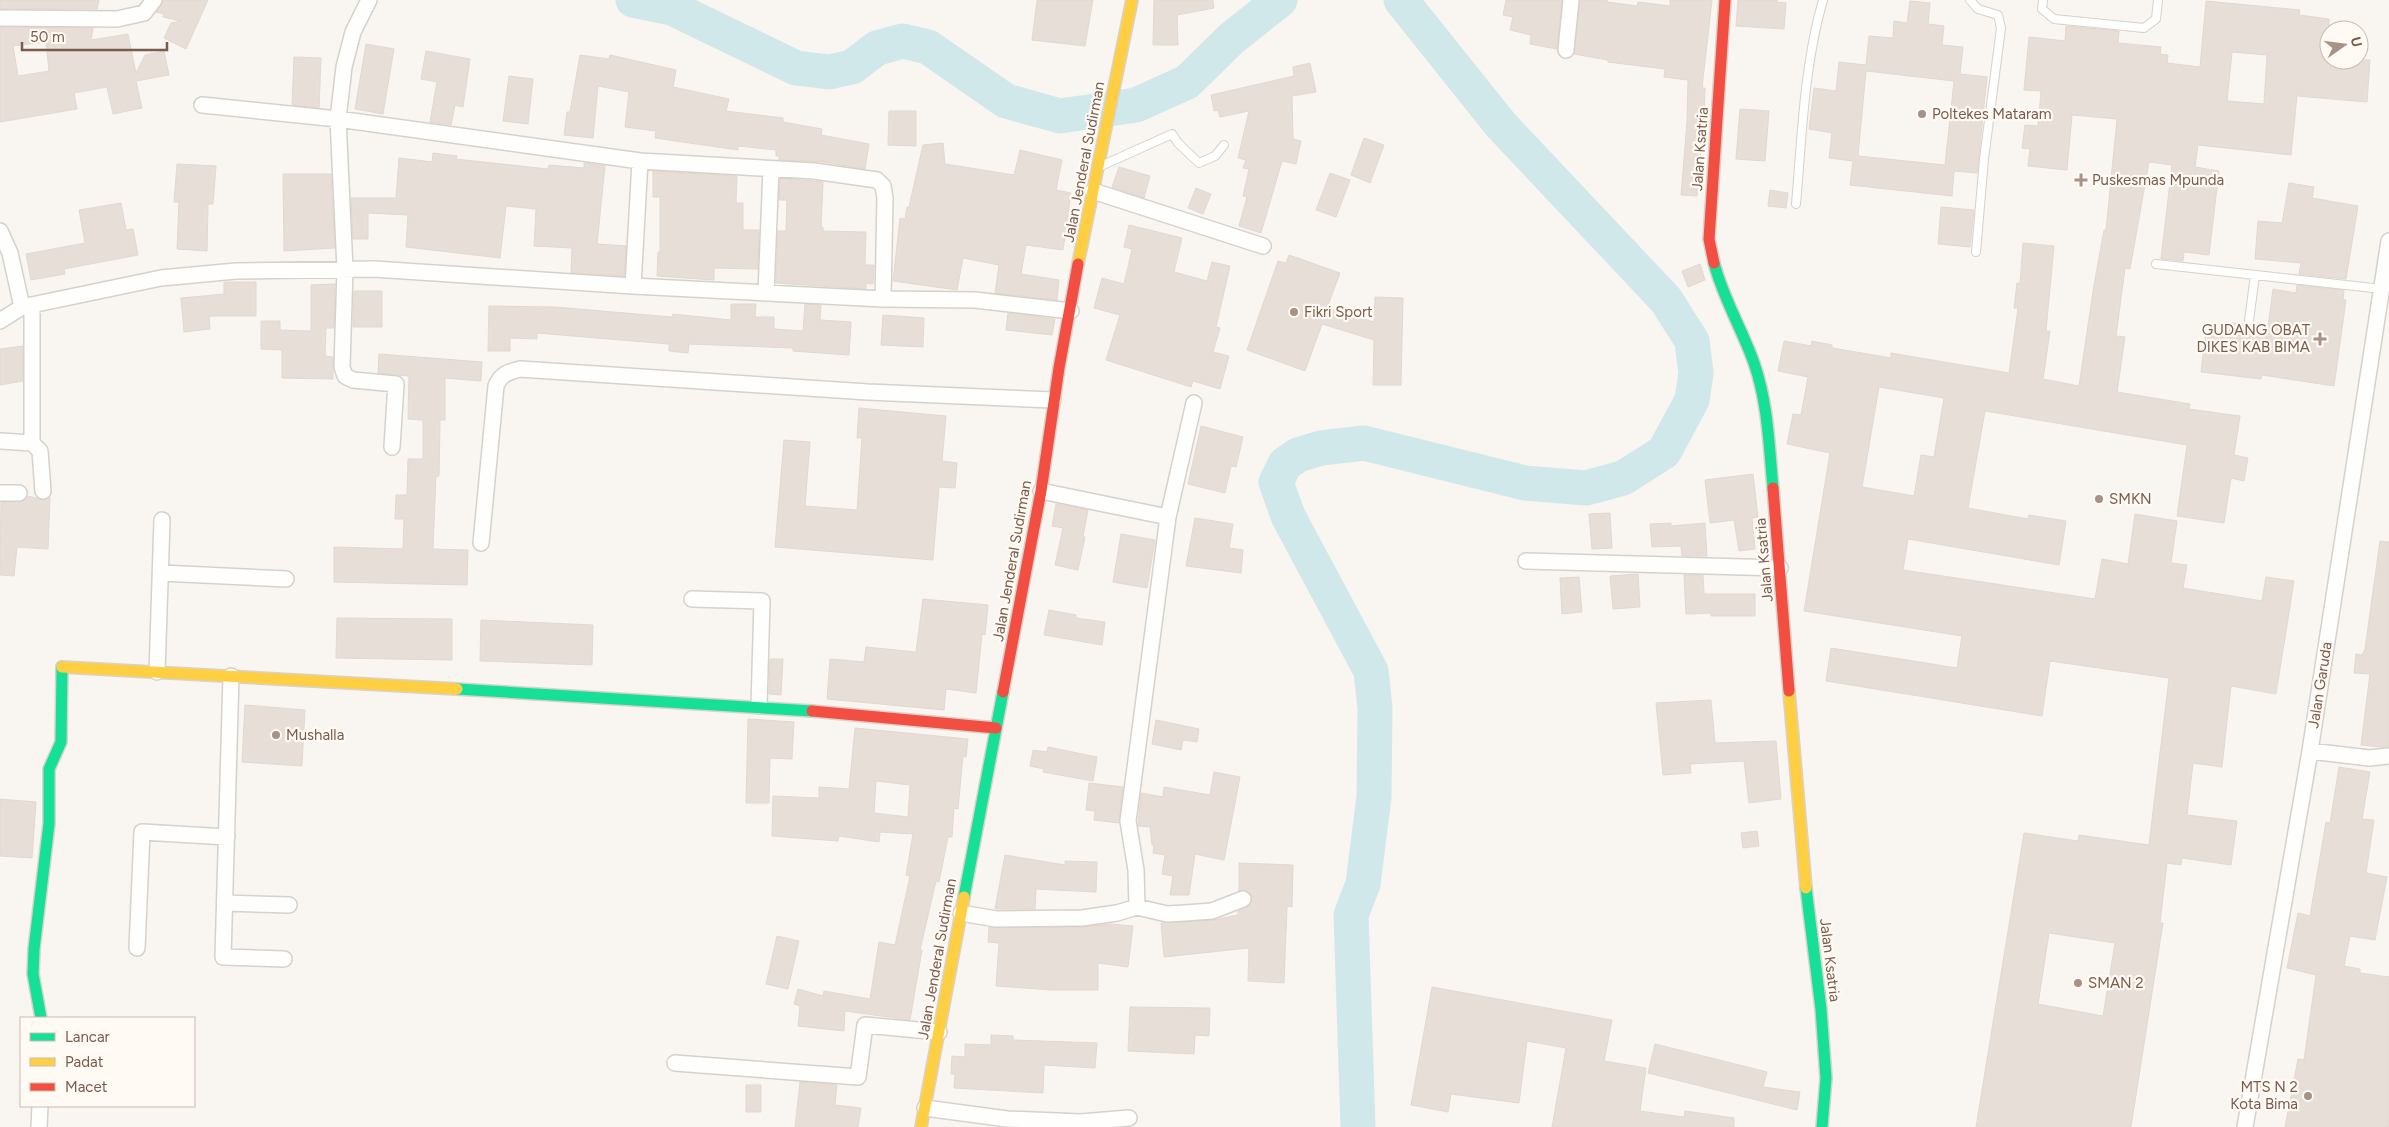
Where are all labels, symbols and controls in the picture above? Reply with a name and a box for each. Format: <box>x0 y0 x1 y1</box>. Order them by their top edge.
scale bar <box>22 20 168 52</box>
north arrow <box>2319 20 2369 70</box>
text: 50 m <box>30 28 65 46</box>
text: U <box>2347 35 2366 49</box>
street label: Jalan Jenderal Sudirman <box>1060 80 1108 244</box>
place label: Poltekes Mataram <box>1932 105 2051 123</box>
street label: Jalan Ksatria <box>1688 106 1712 192</box>
marker: Poltekes Mataram <box>1916 108 1928 120</box>
place label: Puskesmas Mpunda <box>2092 171 2224 189</box>
marker: Puskesmas Mpunda <box>2074 173 2088 187</box>
place label: Fikri Sport <box>1304 303 1373 321</box>
marker: Fikri Sport <box>1288 306 1300 318</box>
place label: GUDANG OBAT DIKES KAB BIMA <box>2196 321 2311 356</box>
marker: GUDANG OBAT DIKES KAB BIMA <box>2314 333 2326 345</box>
street label: Jalan Jenderal Sudirman <box>989 479 1035 643</box>
place label: SMKN <box>2109 490 2152 508</box>
marker: SMKN <box>2093 493 2105 505</box>
street label: Jalan Ksatria <box>1751 517 1777 603</box>
street label: Jalan Garuda <box>2304 640 2336 730</box>
place label: Mushalla <box>286 726 344 744</box>
marker: Mushalla <box>270 729 282 741</box>
street label: Jalan Jenderal Sudirman <box>914 877 960 1041</box>
street label: Jalan Ksatria <box>1816 917 1844 1003</box>
place label: SMAN 2 <box>2088 974 2144 992</box>
marker: SMAN 2 <box>2072 977 2084 989</box>
legend <box>20 1017 195 1107</box>
text: Lancar <box>65 1028 110 1046</box>
text: Padat <box>65 1053 104 1071</box>
text: Macet <box>65 1078 108 1096</box>
place label: MTS N 2 Kota Bima <box>2230 1078 2298 1113</box>
marker: MTS N 2 Kota Bima <box>2302 1090 2314 1102</box>

